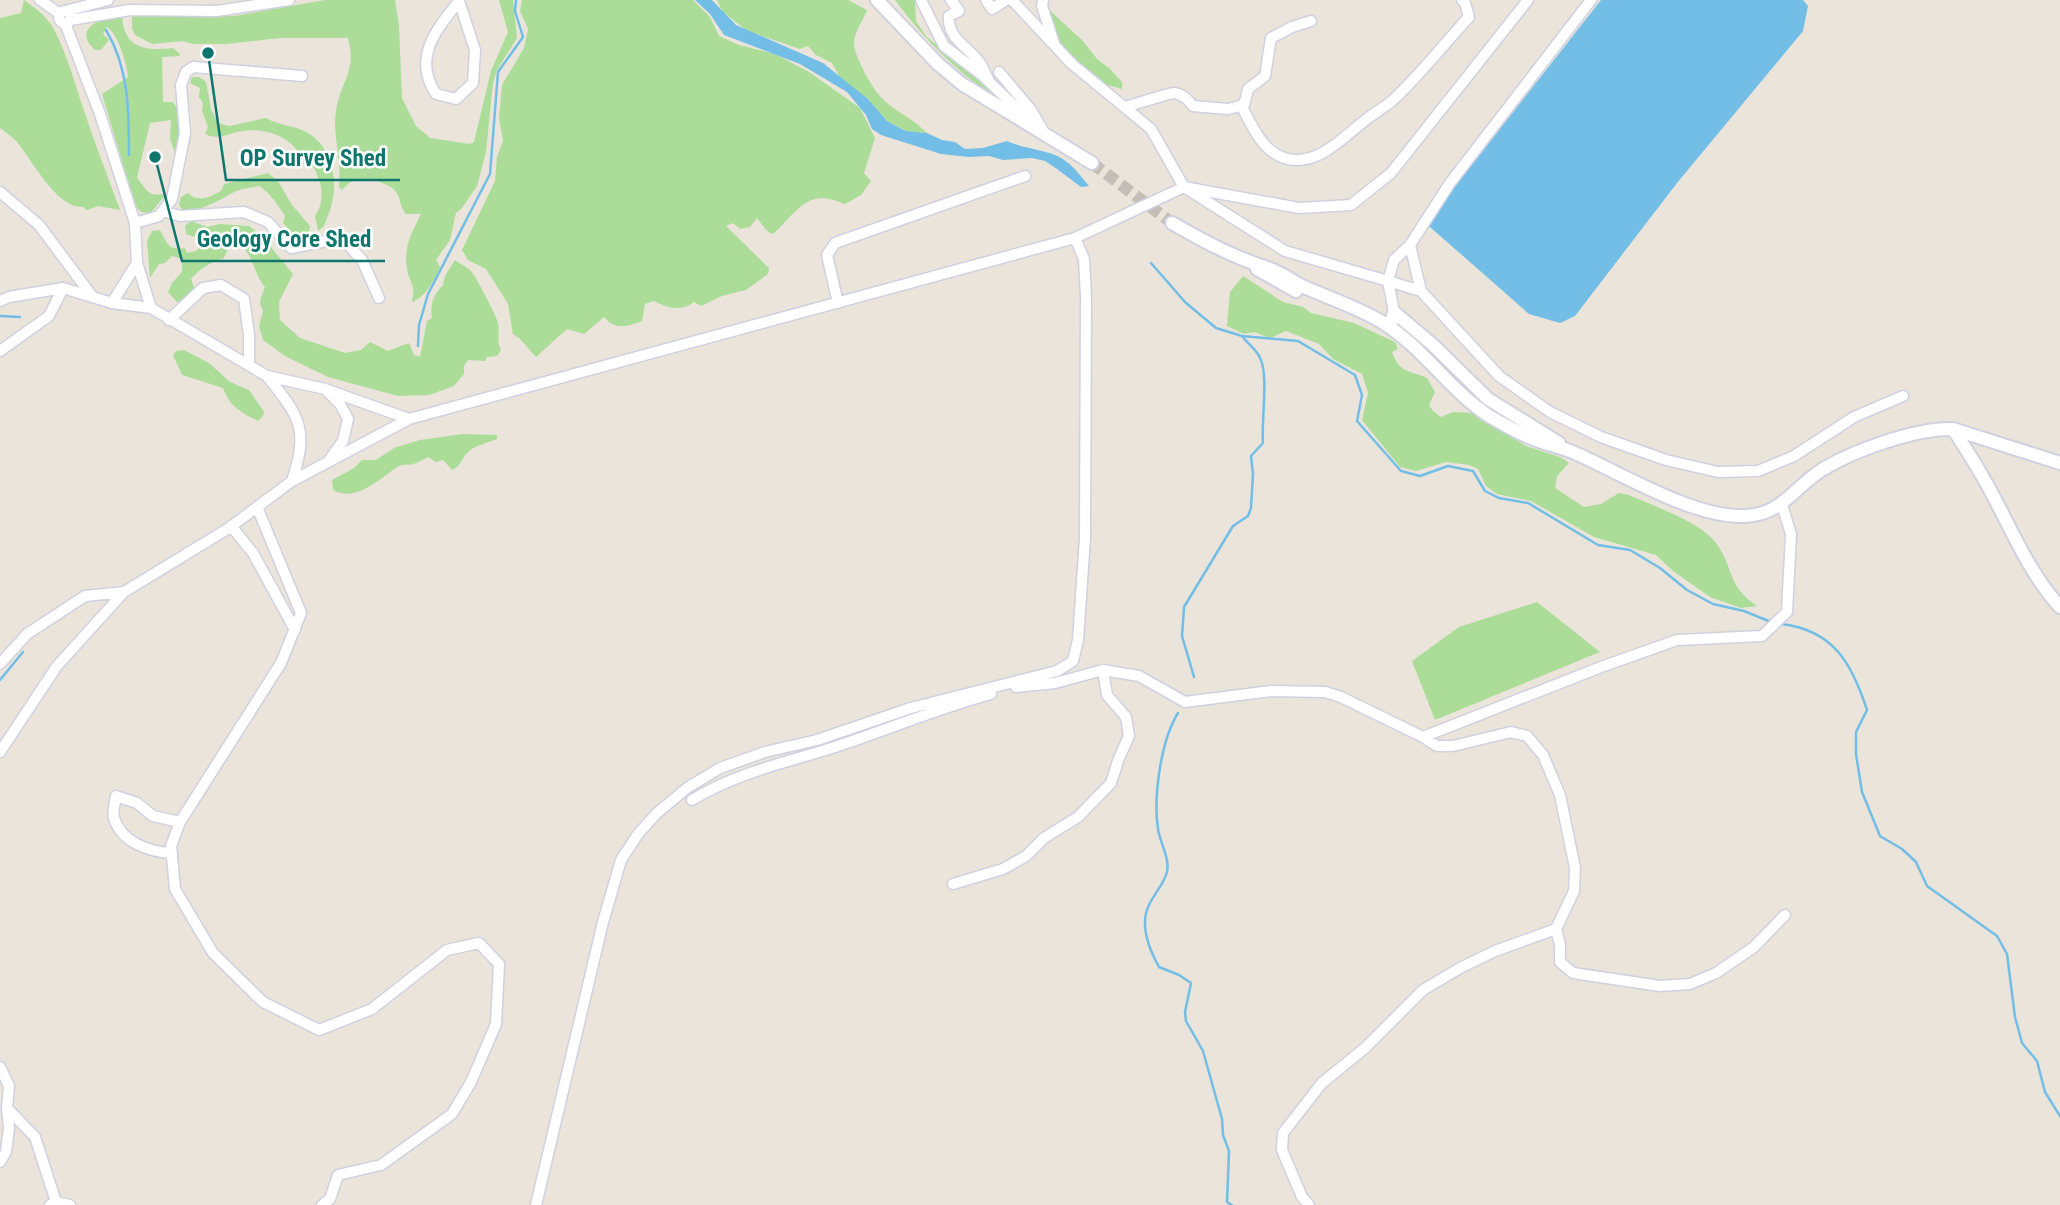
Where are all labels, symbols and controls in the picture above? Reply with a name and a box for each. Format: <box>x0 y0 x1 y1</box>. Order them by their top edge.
callout: OP Survey Shed <box>226 136 400 180</box>
text: OP Survey Shed <box>240 145 386 172</box>
callout: Geology Core Shed <box>182 217 385 261</box>
text: Geology Core Shed <box>197 226 371 253</box>

